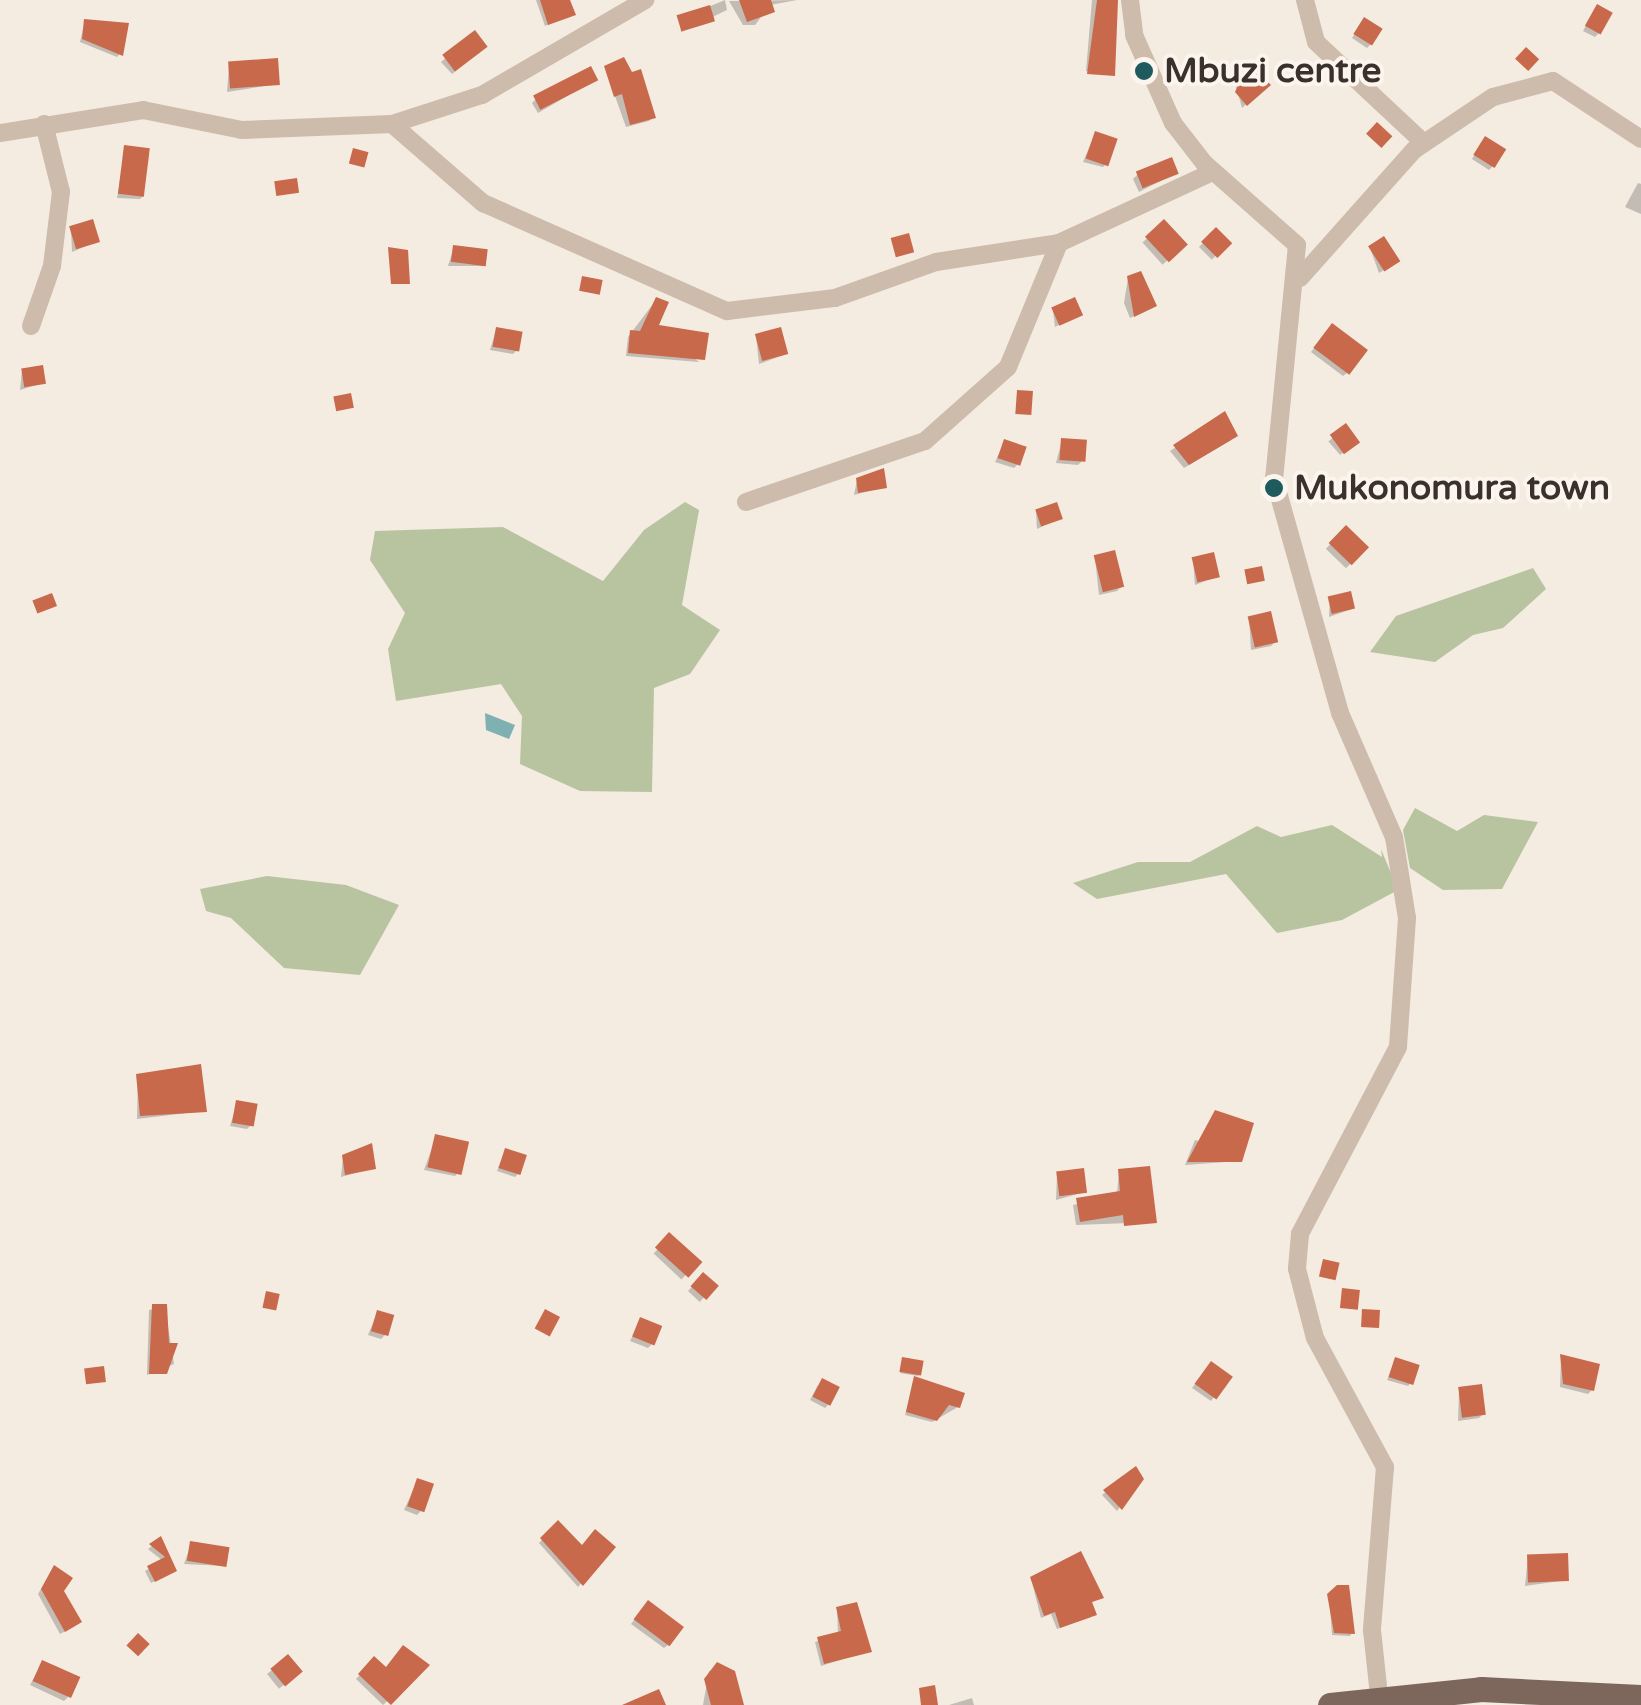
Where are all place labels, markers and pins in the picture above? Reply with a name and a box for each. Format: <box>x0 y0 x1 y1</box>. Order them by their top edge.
place label: Mbuzi centre <box>1164 50 1381 92</box>
marker: Mbuzi centre <box>1133 60 1155 82</box>
place label: Mukonomura town <box>1294 467 1610 509</box>
marker: Mukonomura town <box>1263 477 1285 499</box>

